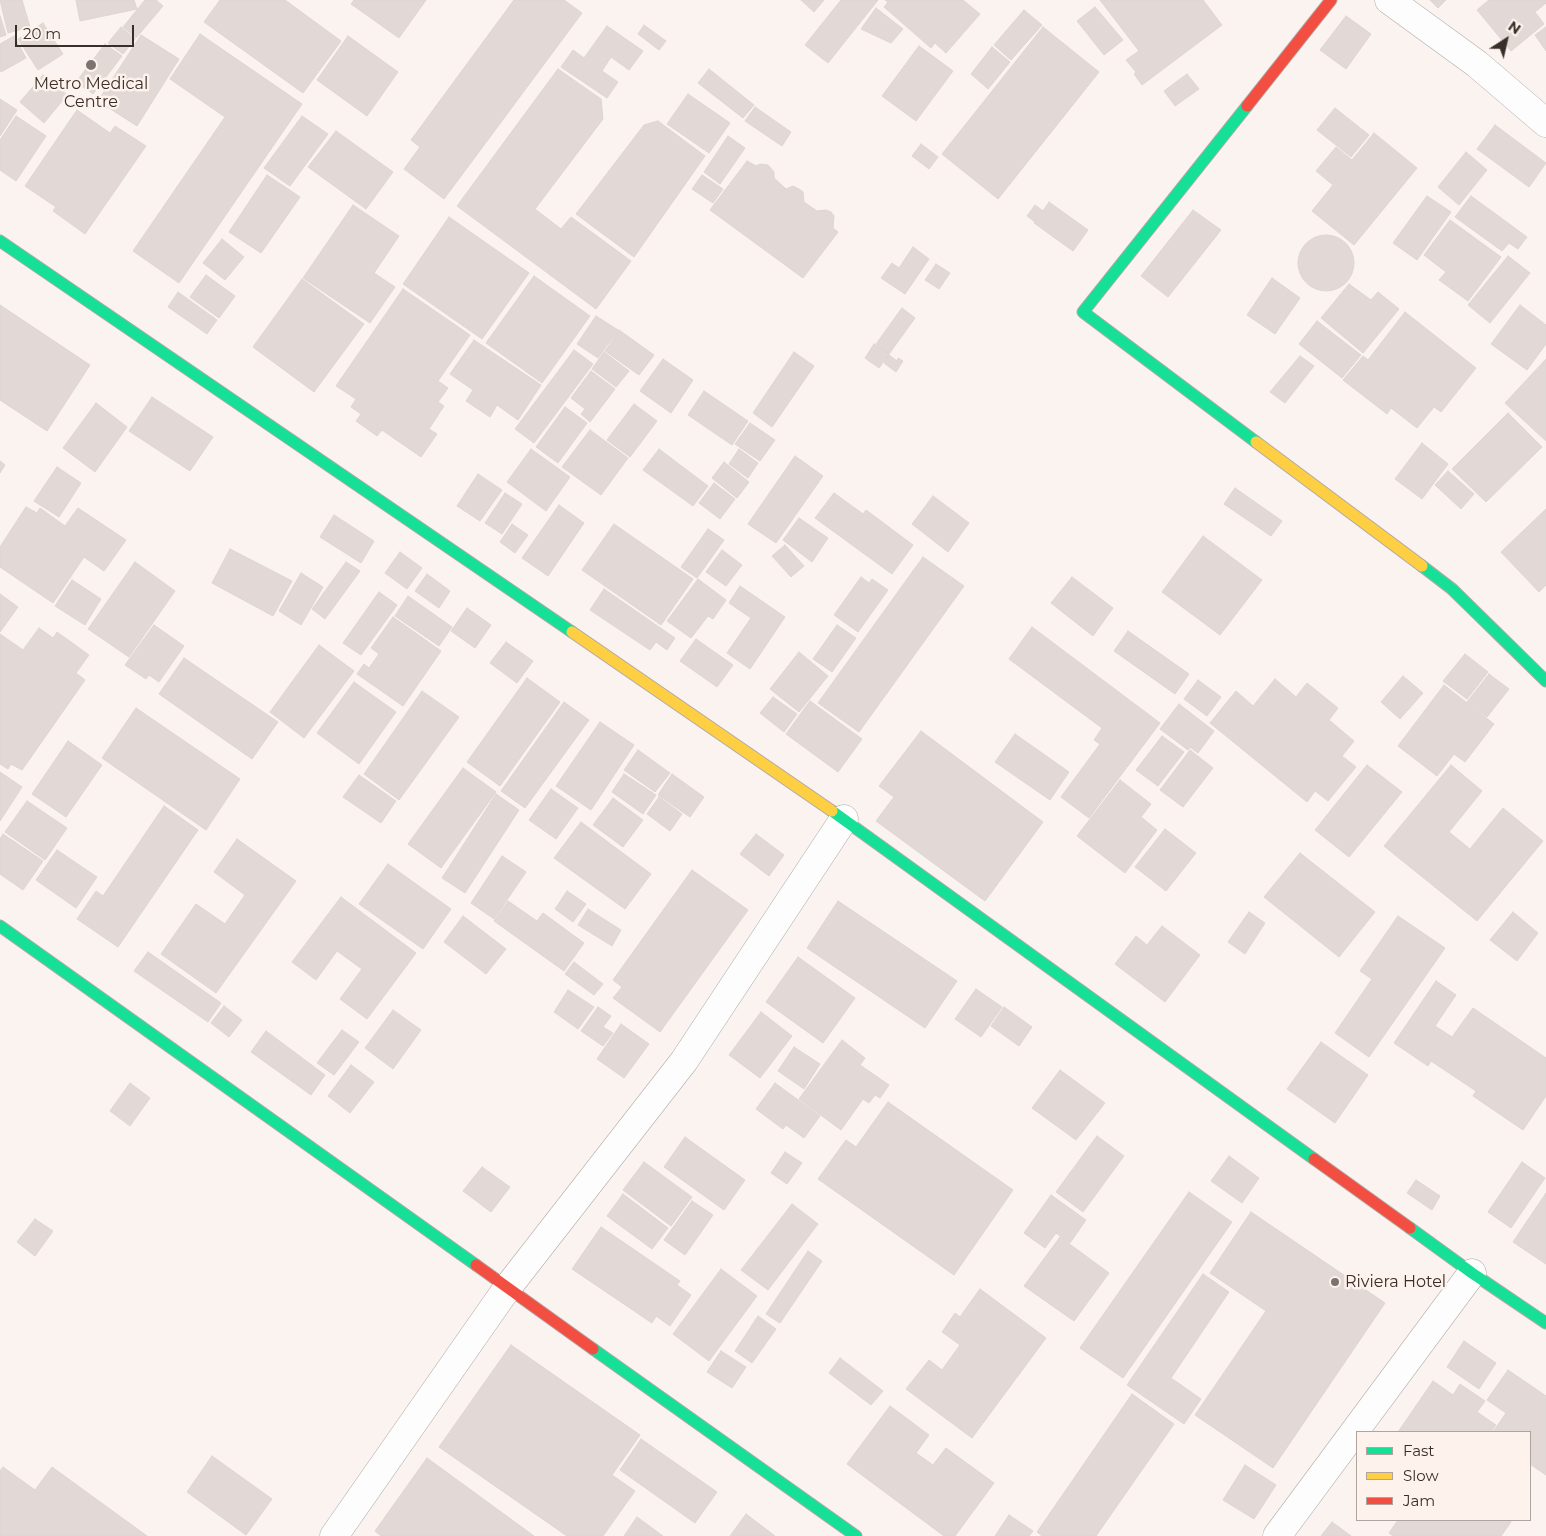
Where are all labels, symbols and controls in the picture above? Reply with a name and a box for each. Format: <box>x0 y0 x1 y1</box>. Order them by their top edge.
scale bar <box>18 15 136 47</box>
north arrow <box>1481 15 1531 65</box>
text: N <box>1505 17 1524 38</box>
text: 20 m <box>23 24 61 43</box>
marker: Metro Medical Centre <box>84 58 98 72</box>
place label: Metro Medical Centre <box>34 74 148 112</box>
place label: Riviera Hotel <box>1345 1272 1446 1292</box>
marker: Riviera Hotel <box>1329 1276 1341 1288</box>
legend <box>1356 1431 1531 1521</box>
text: Fast <box>1403 1441 1434 1460</box>
text: Slow <box>1403 1466 1439 1485</box>
text: Jam <box>1403 1491 1435 1510</box>

